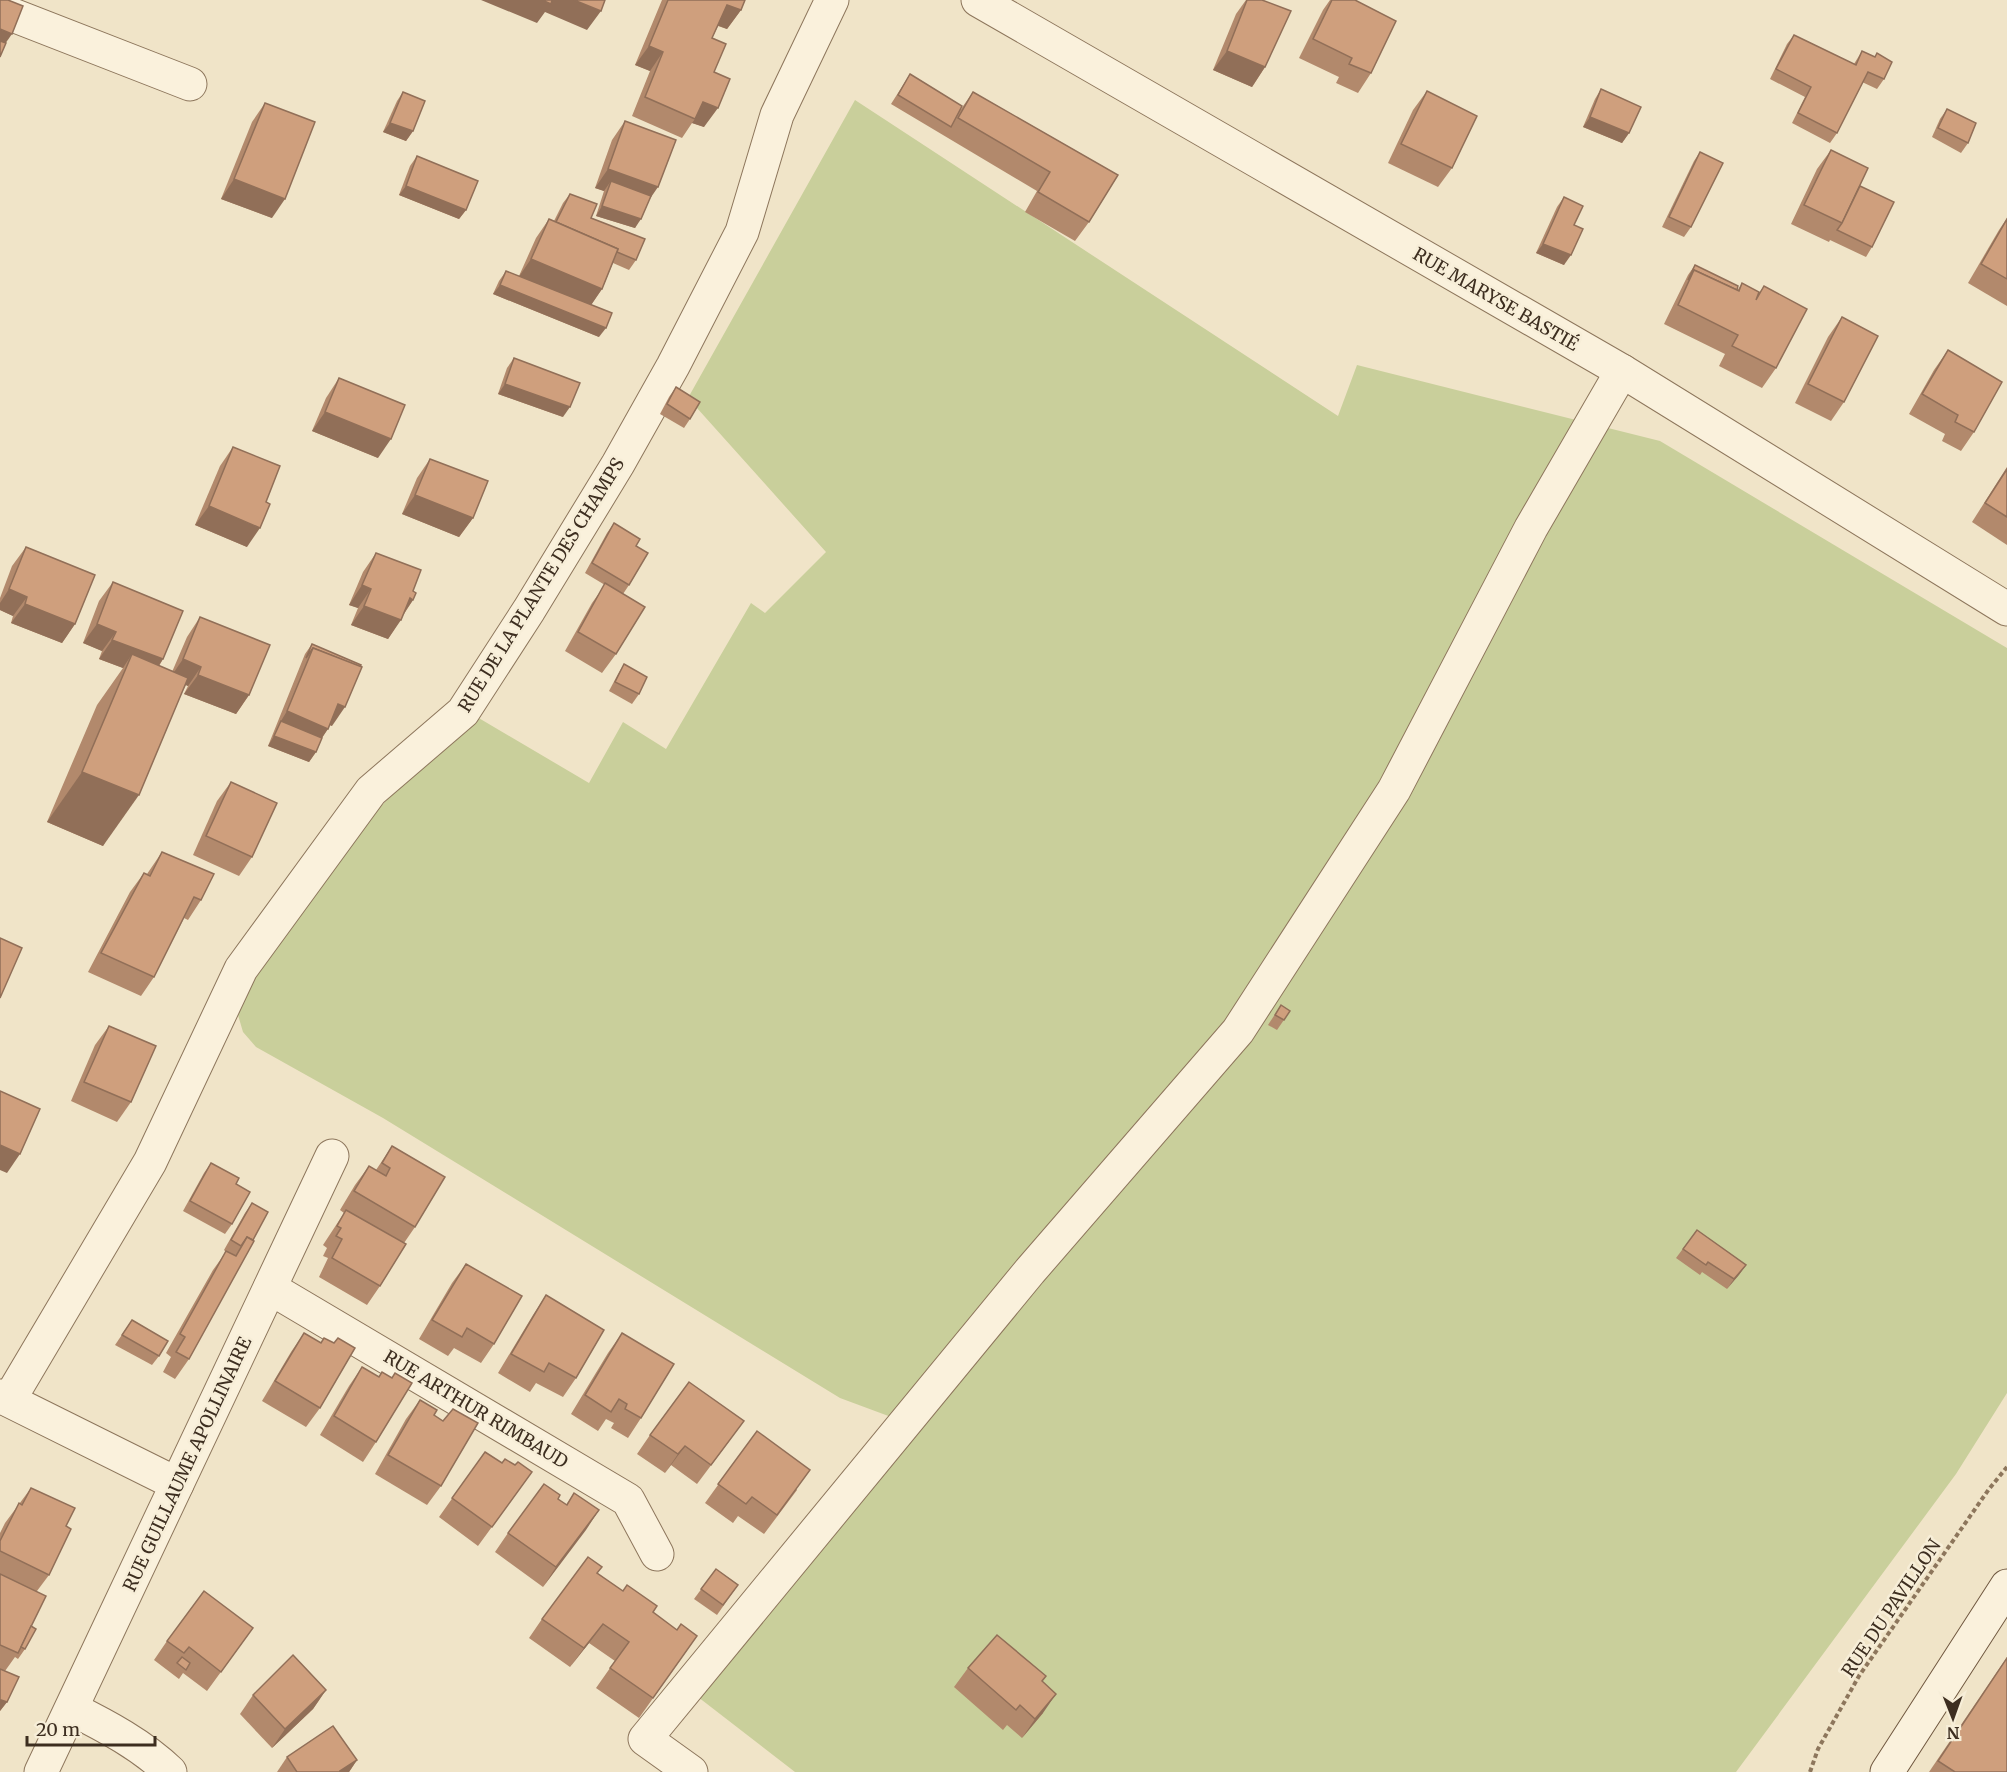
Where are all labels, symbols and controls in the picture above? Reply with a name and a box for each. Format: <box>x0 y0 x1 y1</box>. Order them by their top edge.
street label: RUE MARYSE BASTIÉ <box>1409 242 1583 356</box>
street label: RUE DE LA PLANTE DES CHAMPS <box>453 453 629 717</box>
street label: RUE GUILLAUME APOLLINAIRE <box>118 1332 257 1595</box>
street label: RUE ARTHUR RIMBAUD <box>380 1345 572 1473</box>
street label: RUE DU PAVILLON <box>1836 1535 1946 1681</box>
north arrow <box>1923 1688 1983 1748</box>
scale bar <box>27 1709 154 1747</box>
text: 20 m <box>36 1718 80 1741</box>
text: N <box>1946 1723 1960 1743</box>

